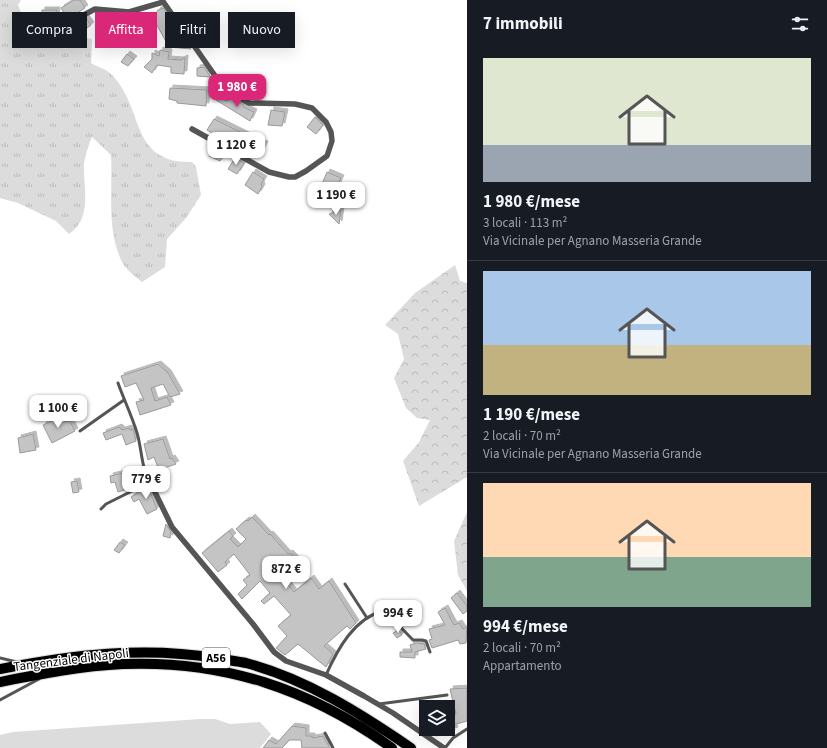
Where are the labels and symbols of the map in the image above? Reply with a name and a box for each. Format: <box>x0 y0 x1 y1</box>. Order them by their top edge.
pin: 1 980 € <box>200 74 274 108</box>
pin: 1 120 € <box>199 132 273 166</box>
pin: 1 190 € <box>299 182 373 216</box>
pin: 1 100 € <box>21 395 95 429</box>
pin: 779 € <box>118 466 174 500</box>
pin: 872 € <box>258 556 314 590</box>
pin: 994 € <box>370 600 426 634</box>
street label: Tangenziale di Napoli <box>12 644 130 676</box>
road number: A56 <box>202 648 230 668</box>

